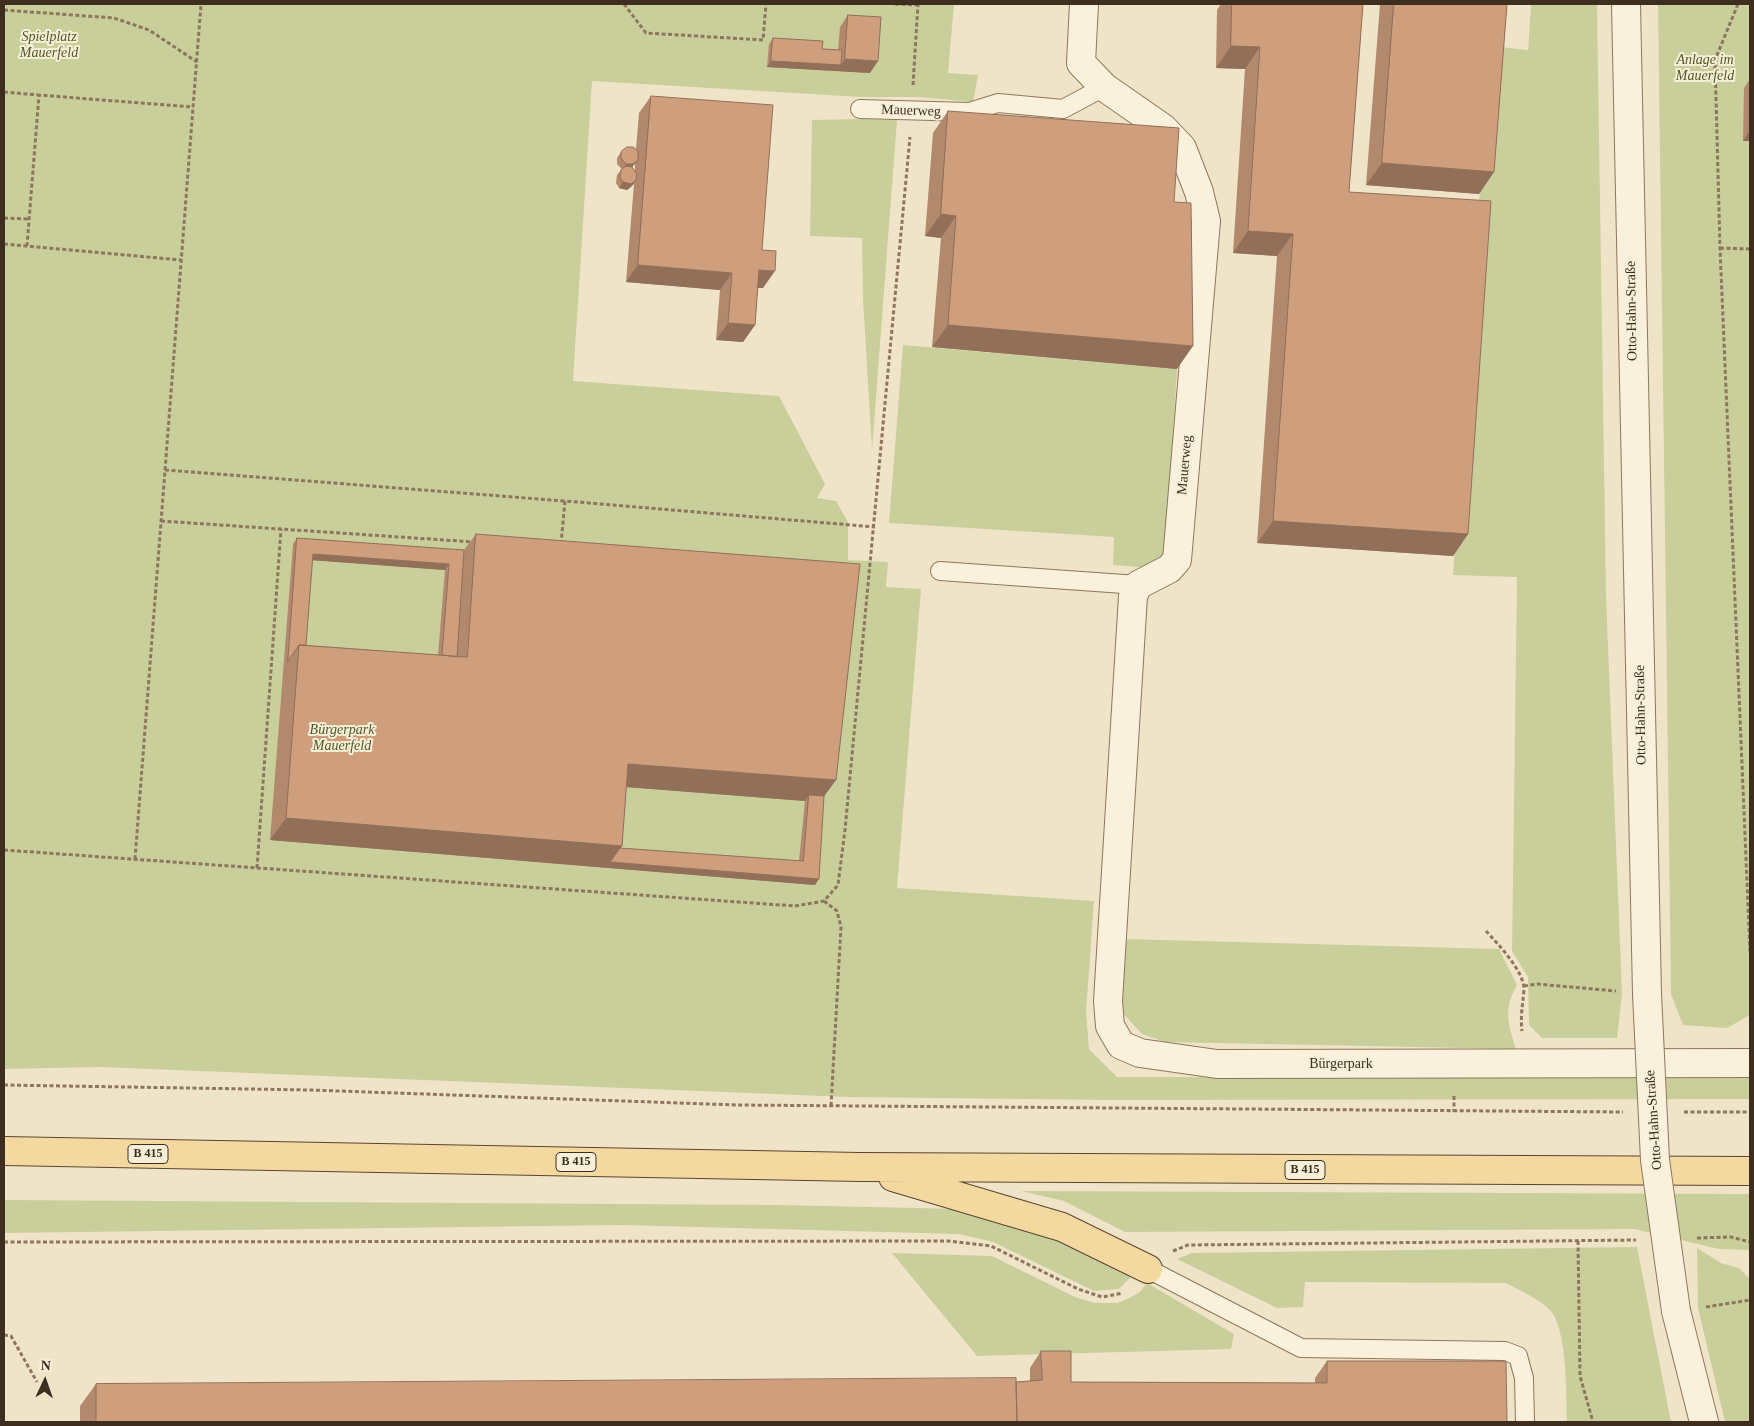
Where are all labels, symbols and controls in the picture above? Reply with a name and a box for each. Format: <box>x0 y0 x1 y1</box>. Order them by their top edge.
park label: Spielplatz Mauerfeld <box>20 29 78 62</box>
park label: Anlage im Mauerfeld <box>1676 52 1734 84</box>
street label: Mauerweg <box>881 102 941 120</box>
street label: Otto-Hahn-Straße <box>1623 261 1641 361</box>
street label: Mauerweg <box>1174 434 1196 496</box>
street label: Otto-Hahn-Straße <box>1632 665 1650 765</box>
park label: Bürgerpark Mauerfeld <box>310 722 374 754</box>
street label: Bürgerpark <box>1309 1056 1373 1072</box>
street label: Otto-Hahn-Straße <box>1642 1069 1666 1171</box>
road number: B 415 <box>128 1144 168 1164</box>
road number: B 415 <box>556 1152 596 1172</box>
road number: B 415 <box>1285 1160 1325 1180</box>
north arrow <box>20 1356 70 1406</box>
text: N <box>40 1358 51 1373</box>

